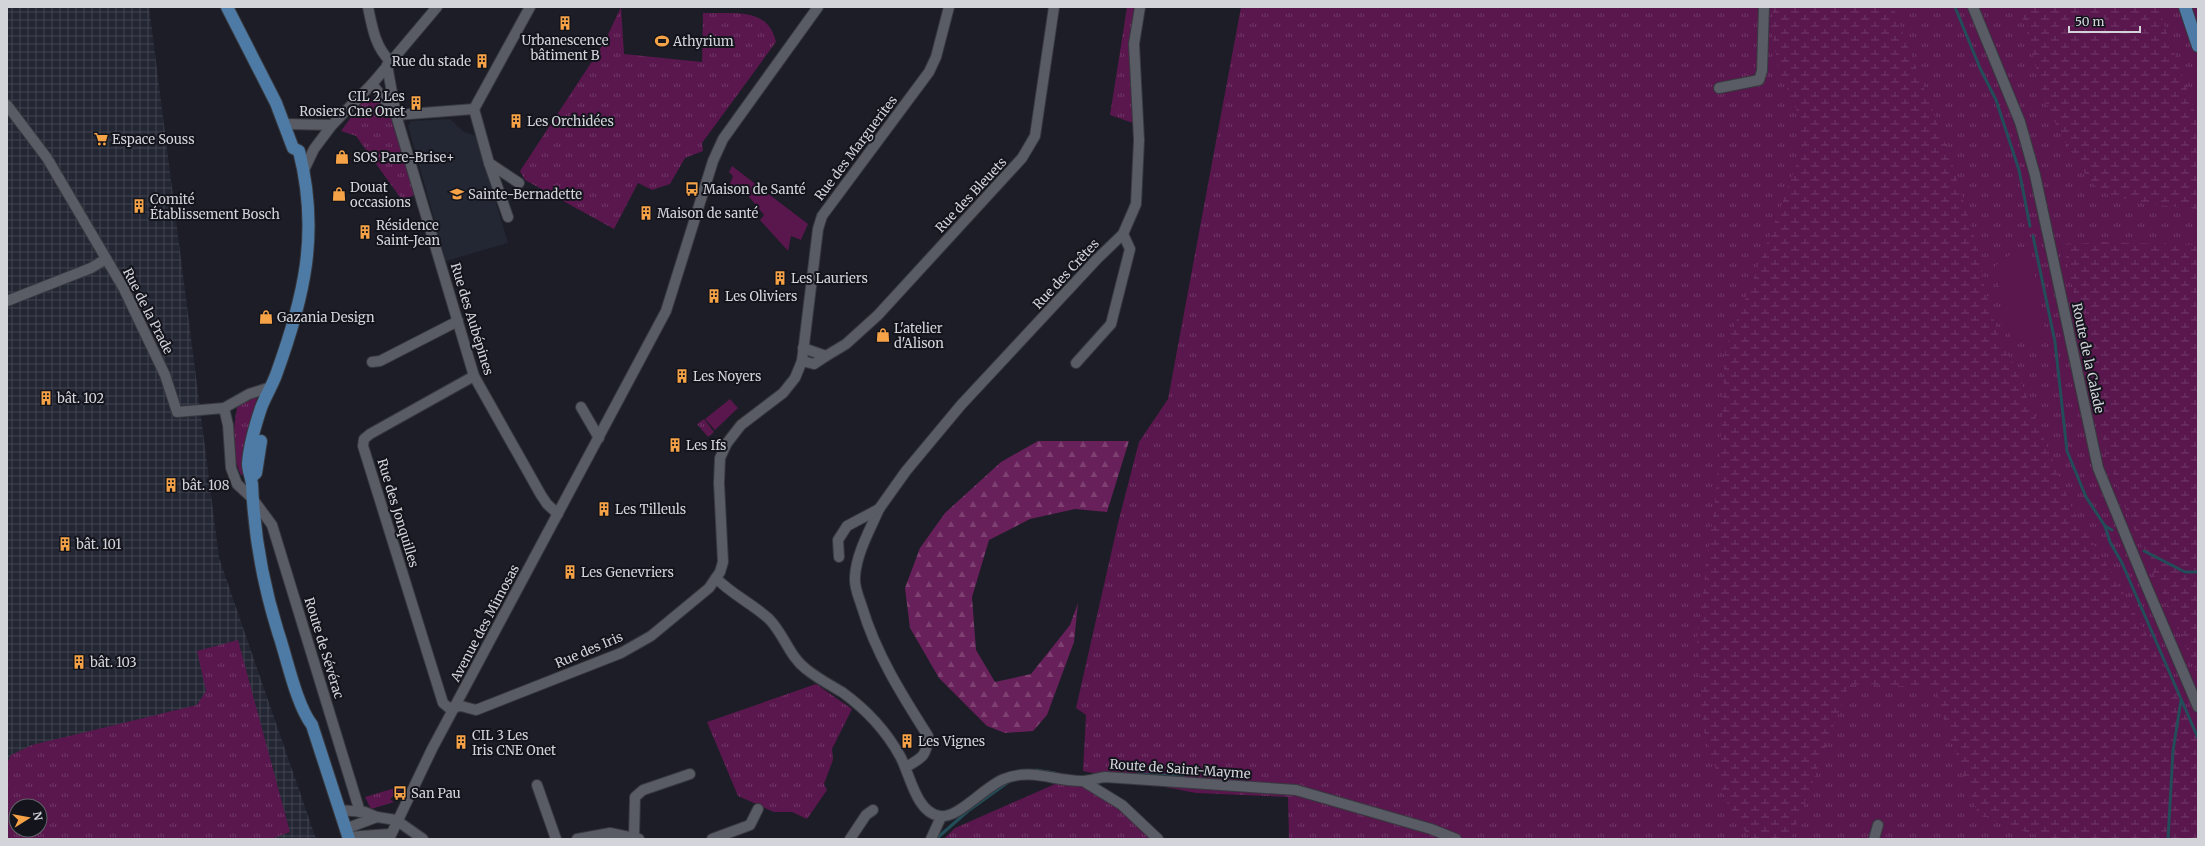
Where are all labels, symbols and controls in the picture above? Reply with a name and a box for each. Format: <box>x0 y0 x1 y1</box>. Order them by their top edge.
scale bar <box>2069 8 2140 34</box>
text: 50 m <box>2075 14 2104 29</box>
building icon: Urbanescence bâtiment B <box>557 15 573 31</box>
place label: Urbanescence bâtiment B <box>522 32 609 64</box>
sports icon: Athyrium <box>654 33 670 49</box>
place label: Athyrium <box>672 33 734 50</box>
place label: Rue du stade <box>392 53 471 70</box>
building icon: Rue du stade <box>474 53 490 69</box>
place label: CIL 2 Les Rosiers Cne Onet <box>299 88 405 120</box>
street label: Rue des Marguerites <box>811 92 901 204</box>
building icon: CIL 2 Les Rosiers Cne Onet <box>408 95 424 111</box>
building icon: Les Orchidées <box>508 113 524 129</box>
place label: Les Orchidées <box>527 113 614 130</box>
supermarket icon: Espace Souss <box>93 131 109 147</box>
place label: Espace Souss <box>112 131 195 148</box>
shop icon: SOS Pare-Brise+ <box>334 149 350 165</box>
place label: SOS Pare-Brise+ <box>353 149 455 166</box>
street label: Rue des Bleuets <box>932 154 1010 236</box>
place label: Douat occasions <box>350 179 411 211</box>
bus stop icon: Maison de Santé <box>684 181 700 197</box>
place label: Maison de Santé <box>703 181 806 198</box>
shop icon: Douat occasions <box>331 186 347 202</box>
school or university icon: Sainte-Bernadette <box>449 186 465 202</box>
place label: Sainte-Bernadette <box>468 186 582 203</box>
place label: Comité Établissement Bosch <box>150 191 280 223</box>
building icon: Comité Établissement Bosch <box>131 198 147 214</box>
building icon: Maison de santé <box>638 205 654 221</box>
place label: Maison de santé <box>657 205 758 222</box>
place label: Résidence Saint-Jean <box>376 217 440 249</box>
building icon: Résidence Saint-Jean <box>357 224 373 240</box>
street label: Rue des Crêtes <box>1029 235 1103 313</box>
street label: Rue des Aubépines <box>447 261 497 377</box>
street label: Rue de la Prade <box>119 265 177 357</box>
building icon: Les Lauriers <box>772 270 788 286</box>
place label: Les Lauriers <box>791 270 868 287</box>
building icon: Les Oliviers <box>706 288 722 304</box>
place label: Les Oliviers <box>725 288 797 305</box>
street label: Route de la Calade <box>2068 301 2108 415</box>
shop icon: Gazania Design <box>258 309 274 325</box>
place label: Gazania Design <box>277 309 375 326</box>
place label: L'atelier d'Alison <box>894 320 944 352</box>
shop icon: L'atelier d'Alison <box>875 327 891 343</box>
building icon: Les Noyers <box>674 368 690 384</box>
place label: Les Noyers <box>693 368 761 385</box>
building icon: bât. 102 <box>38 390 54 406</box>
place label: bât. 102 <box>56 390 105 407</box>
building icon: Les Ifs <box>667 437 683 453</box>
place label: Les Ifs <box>686 437 726 454</box>
street label: Rue des Jonquilles <box>373 456 423 570</box>
building icon: bât. 108 <box>163 477 179 493</box>
place label: bât. 108 <box>181 477 230 494</box>
building icon: Les Tilleuls <box>596 501 612 517</box>
place label: Les Tilleuls <box>615 501 686 518</box>
building icon: bât. 101 <box>57 536 73 552</box>
place label: bât. 101 <box>75 536 121 553</box>
street label: Avenue des Mimosas <box>446 561 523 685</box>
building icon: Les Genevriers <box>562 564 578 580</box>
place label: Les Genevriers <box>581 564 674 581</box>
street label: Route de Sévérac <box>300 595 348 701</box>
street label: Rue des Iris <box>552 628 626 672</box>
building icon: bât. 103 <box>71 654 87 670</box>
place label: bât. 103 <box>89 654 137 671</box>
place label: CIL 3 Les Iris CNE Onet <box>472 727 556 759</box>
building icon: Les Vignes <box>899 733 915 749</box>
place label: Les Vignes <box>918 733 985 750</box>
building icon: CIL 3 Les Iris CNE Onet <box>453 734 469 750</box>
street label: Route de Saint-Mayme <box>1109 756 1251 782</box>
bus stop icon: San Pau <box>392 785 408 801</box>
place label: San Pau <box>411 785 461 802</box>
north arrow <box>8 798 48 838</box>
text: N <box>30 810 46 822</box>

